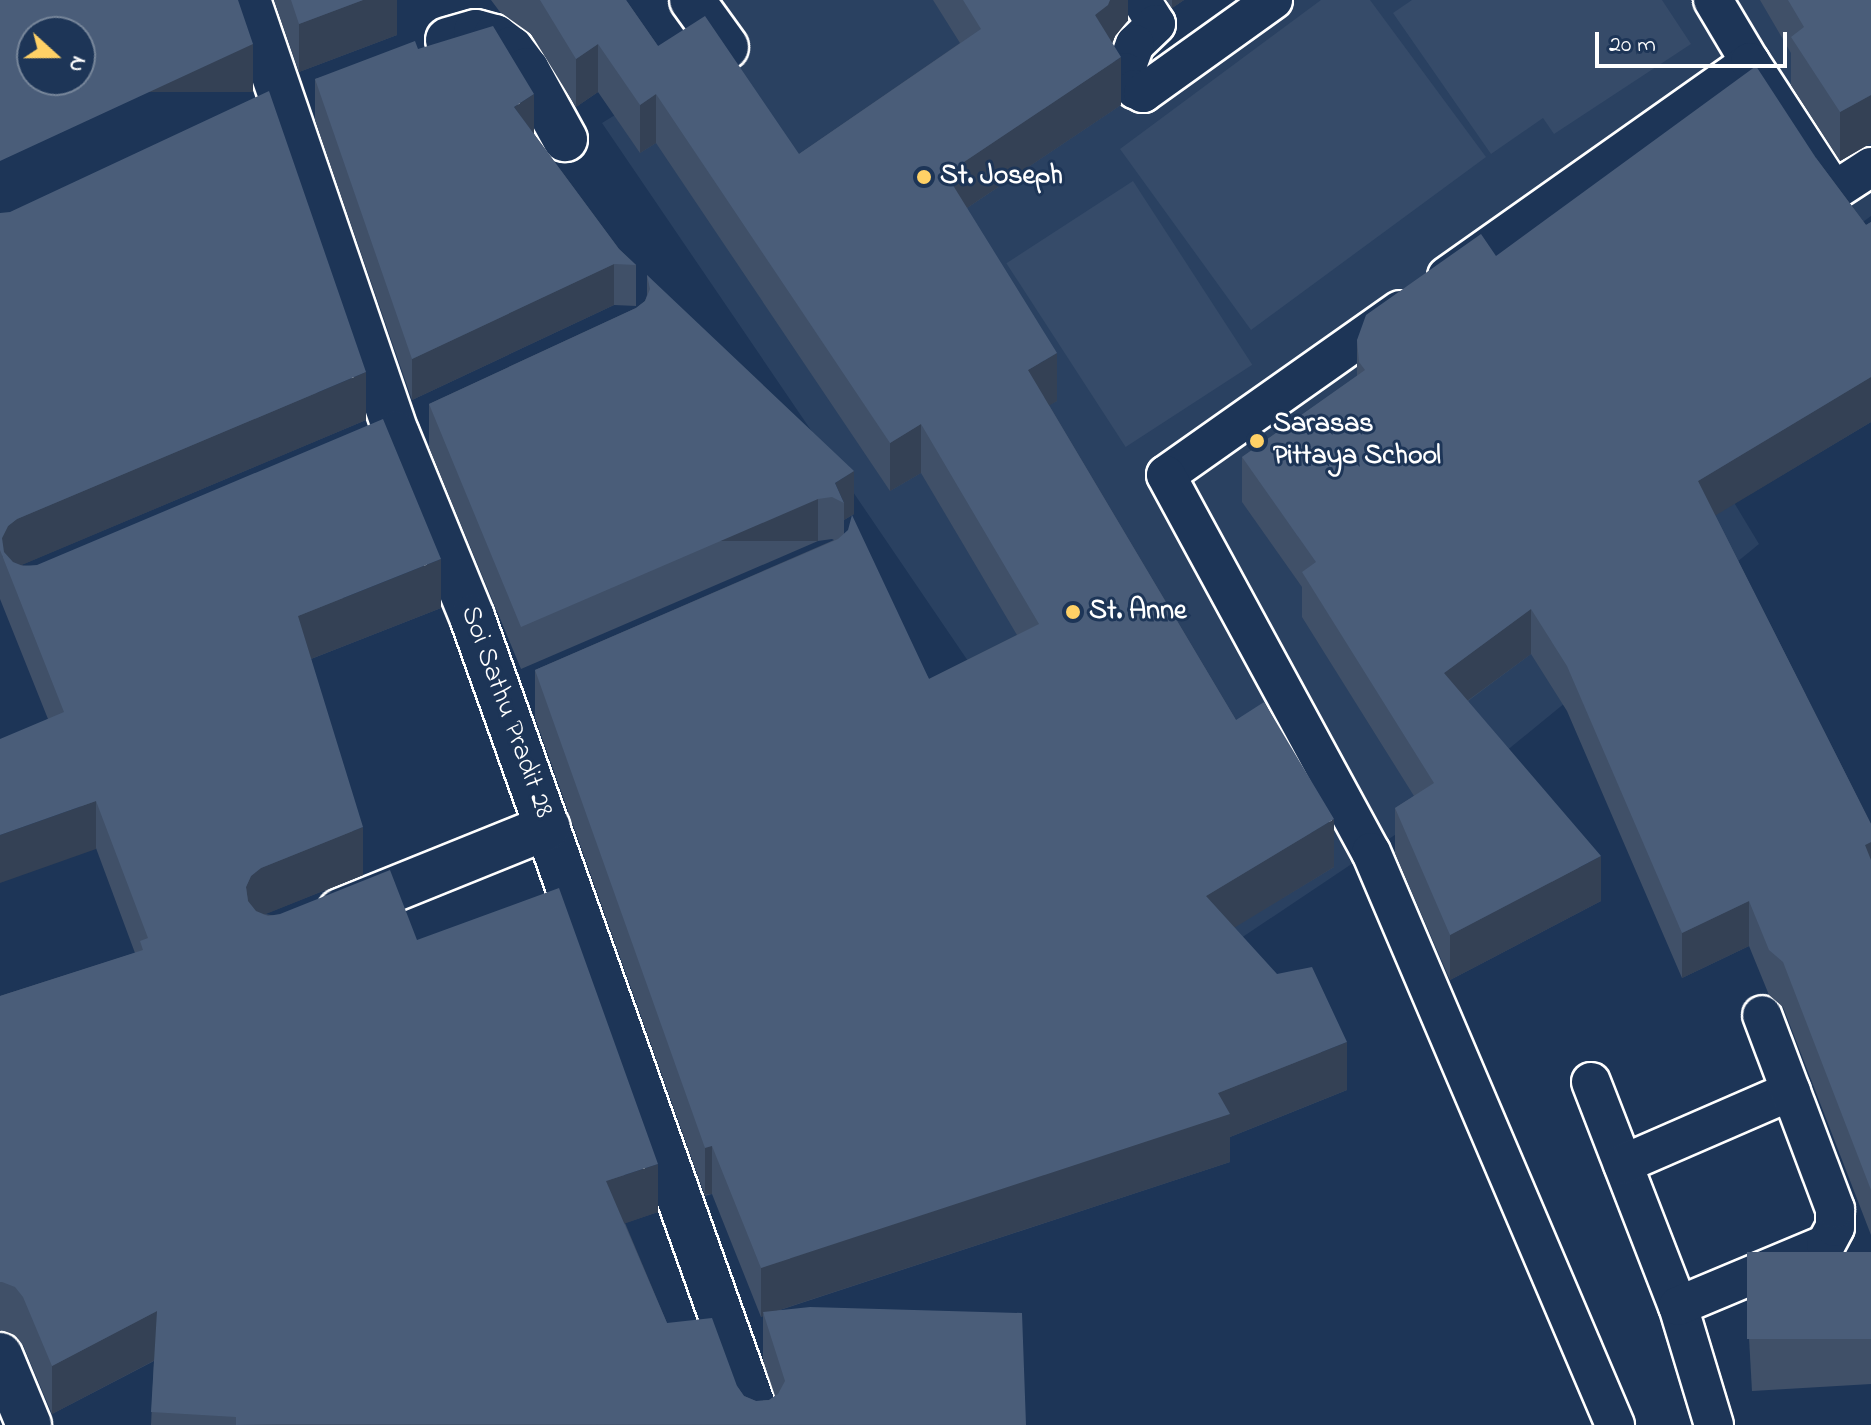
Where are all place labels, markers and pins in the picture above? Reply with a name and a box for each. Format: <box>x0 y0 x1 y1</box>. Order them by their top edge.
place label: St. Joseph <box>940 160 1063 194</box>
marker: St. Joseph <box>915 168 933 186</box>
place label: Sarasas Pittaya School <box>1273 408 1441 474</box>
marker: Sarasas Pittaya School <box>1248 432 1266 450</box>
place label: St. Anne <box>1089 595 1186 629</box>
marker: St. Anne <box>1064 603 1082 621</box>

